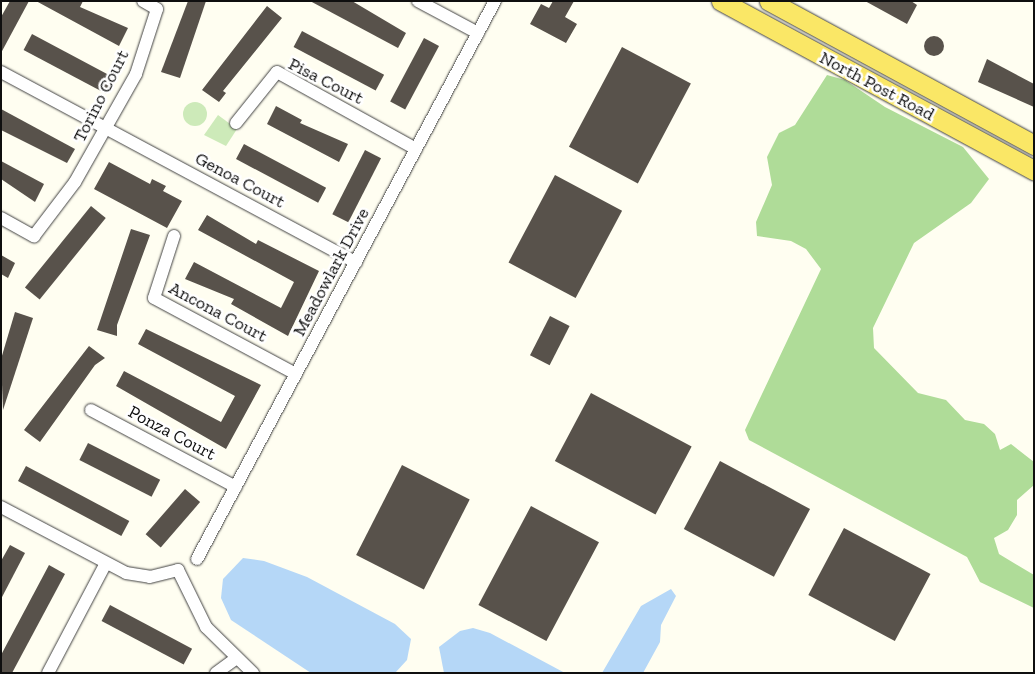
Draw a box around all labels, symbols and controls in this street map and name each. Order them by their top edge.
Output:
street label: Torino Court [69,46,133,146]
street label: North Post Road [816,47,938,125]
street label: Pisa Court [285,53,367,109]
street label: Genoa Court [191,147,289,213]
street label: Meadowlark Drive [288,204,374,340]
street label: Ancona Court [165,277,271,347]
street label: Ponza Court [125,401,219,465]

